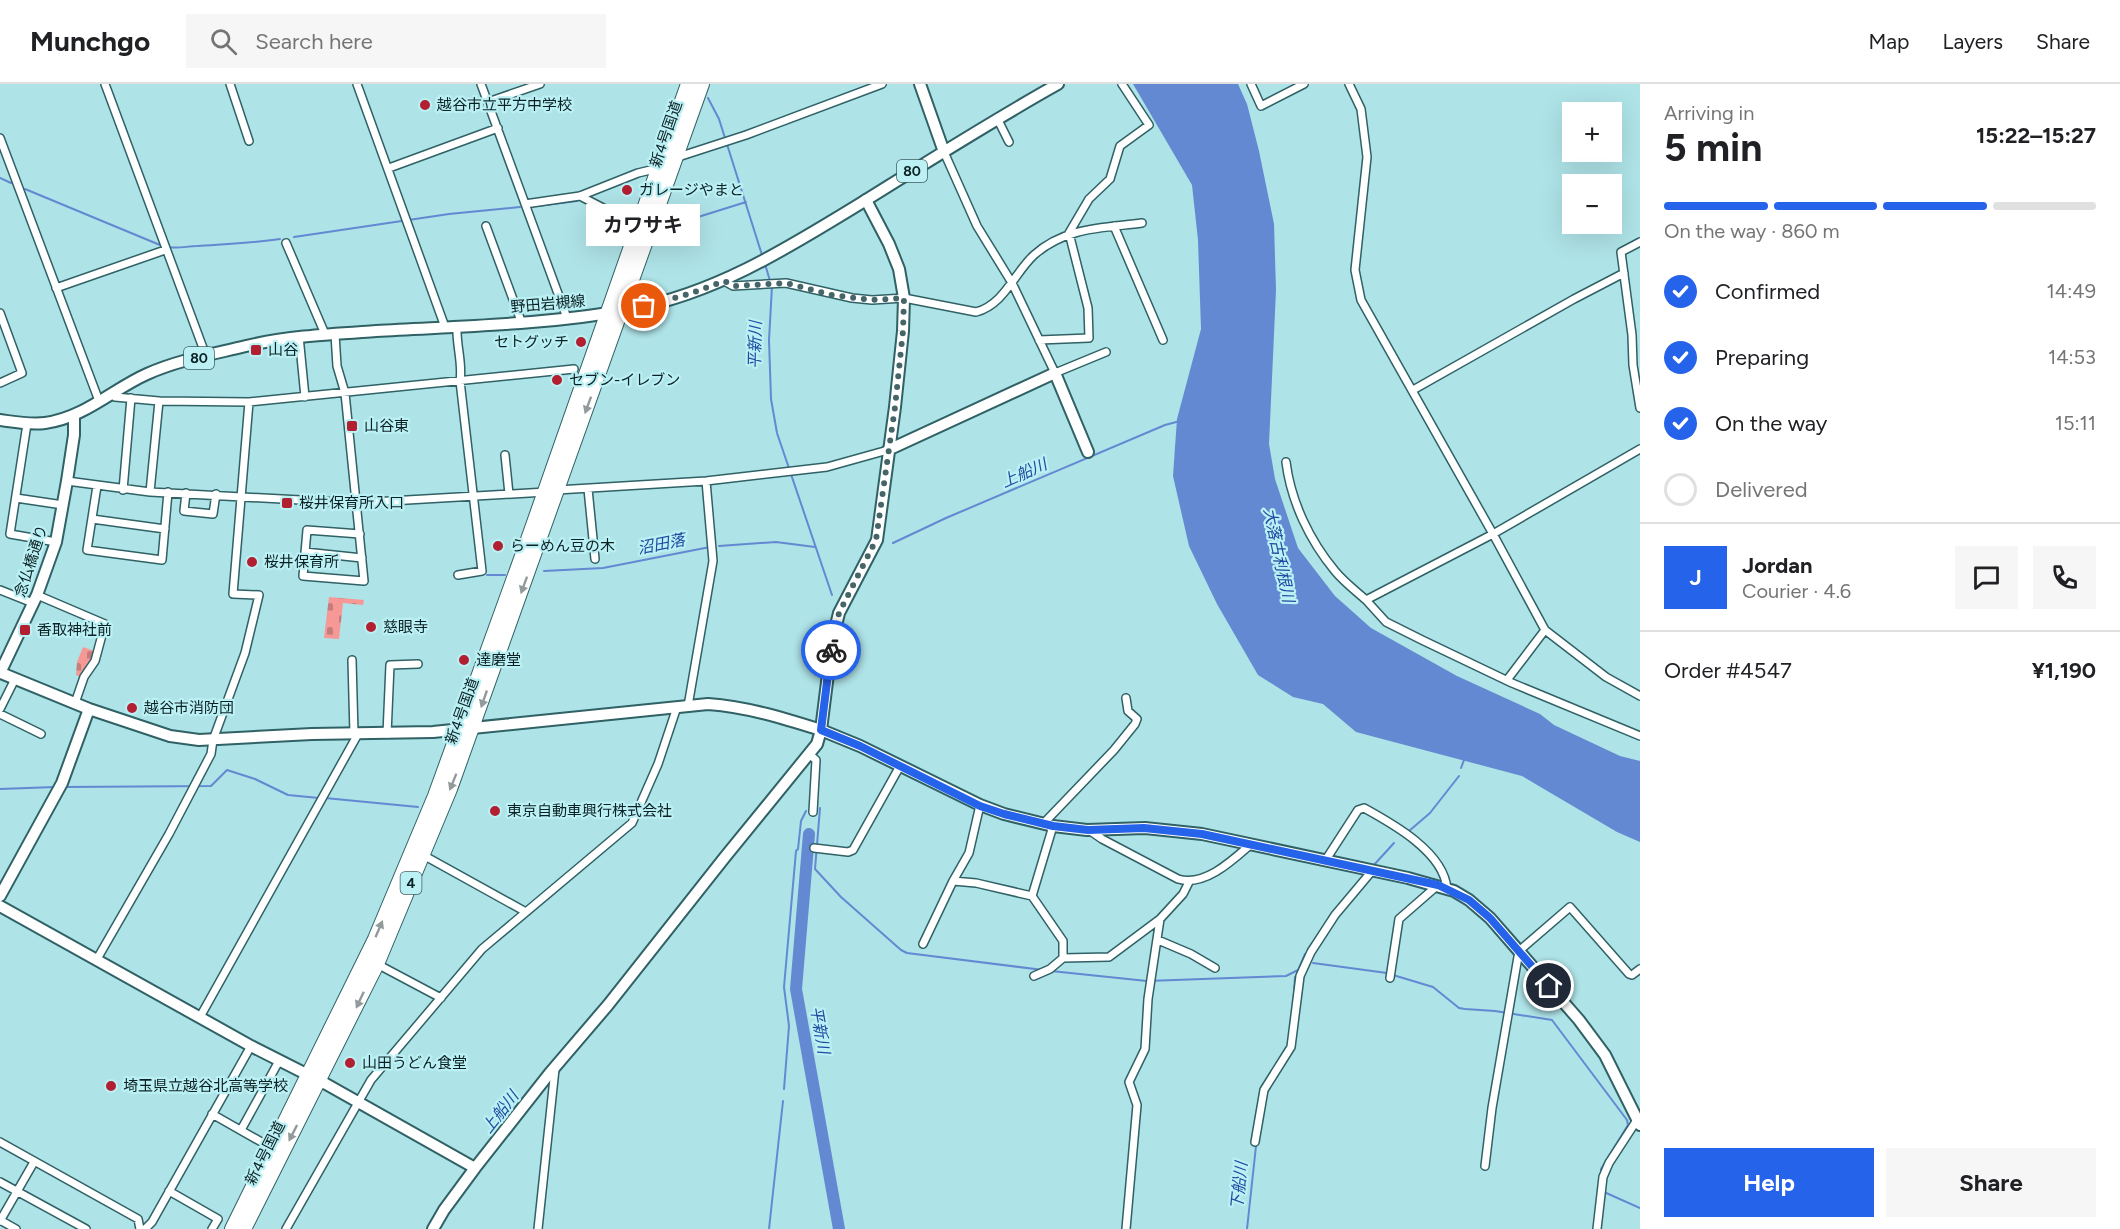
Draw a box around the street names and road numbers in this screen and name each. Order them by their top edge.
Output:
street label: 新4号国道 [646,98,686,170]
road number: 80 [897,160,927,182]
street label: 野田岩槻線 [510,292,586,316]
road number: 80 [184,347,214,369]
street label: 念仏橋通り [11,523,51,599]
street label: 新4号国道 [442,675,482,747]
road number: 4 [400,872,422,894]
street label: 新4号国道 [241,1118,289,1188]

